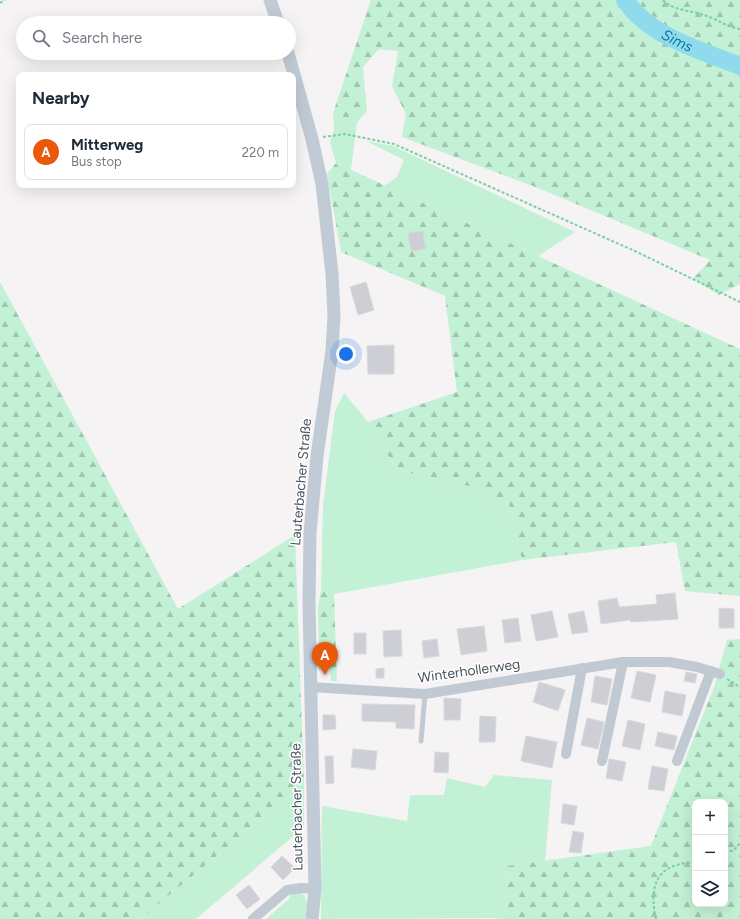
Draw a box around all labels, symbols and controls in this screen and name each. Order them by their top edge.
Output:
search box [16,16,296,60]
water label: Sims [658,26,695,56]
icon: search [30,27,52,49]
text: Search here [62,29,142,47]
text: Nearby [32,88,90,108]
text: Mitterweg [71,136,143,154]
text: A [41,145,51,160]
text: 220 m [242,145,279,160]
text: Bus stop [71,154,122,169]
your location [336,344,356,364]
street label: Lauterbacher Straße [287,417,315,546]
pin: A [312,642,338,675]
street label: Winterhollerweg [417,655,521,687]
street label: Lauterbacher Straße [287,743,307,871]
map controls [692,799,728,907]
button: + [692,799,728,835]
button: − [692,835,728,871]
button: layers [692,871,728,907]

